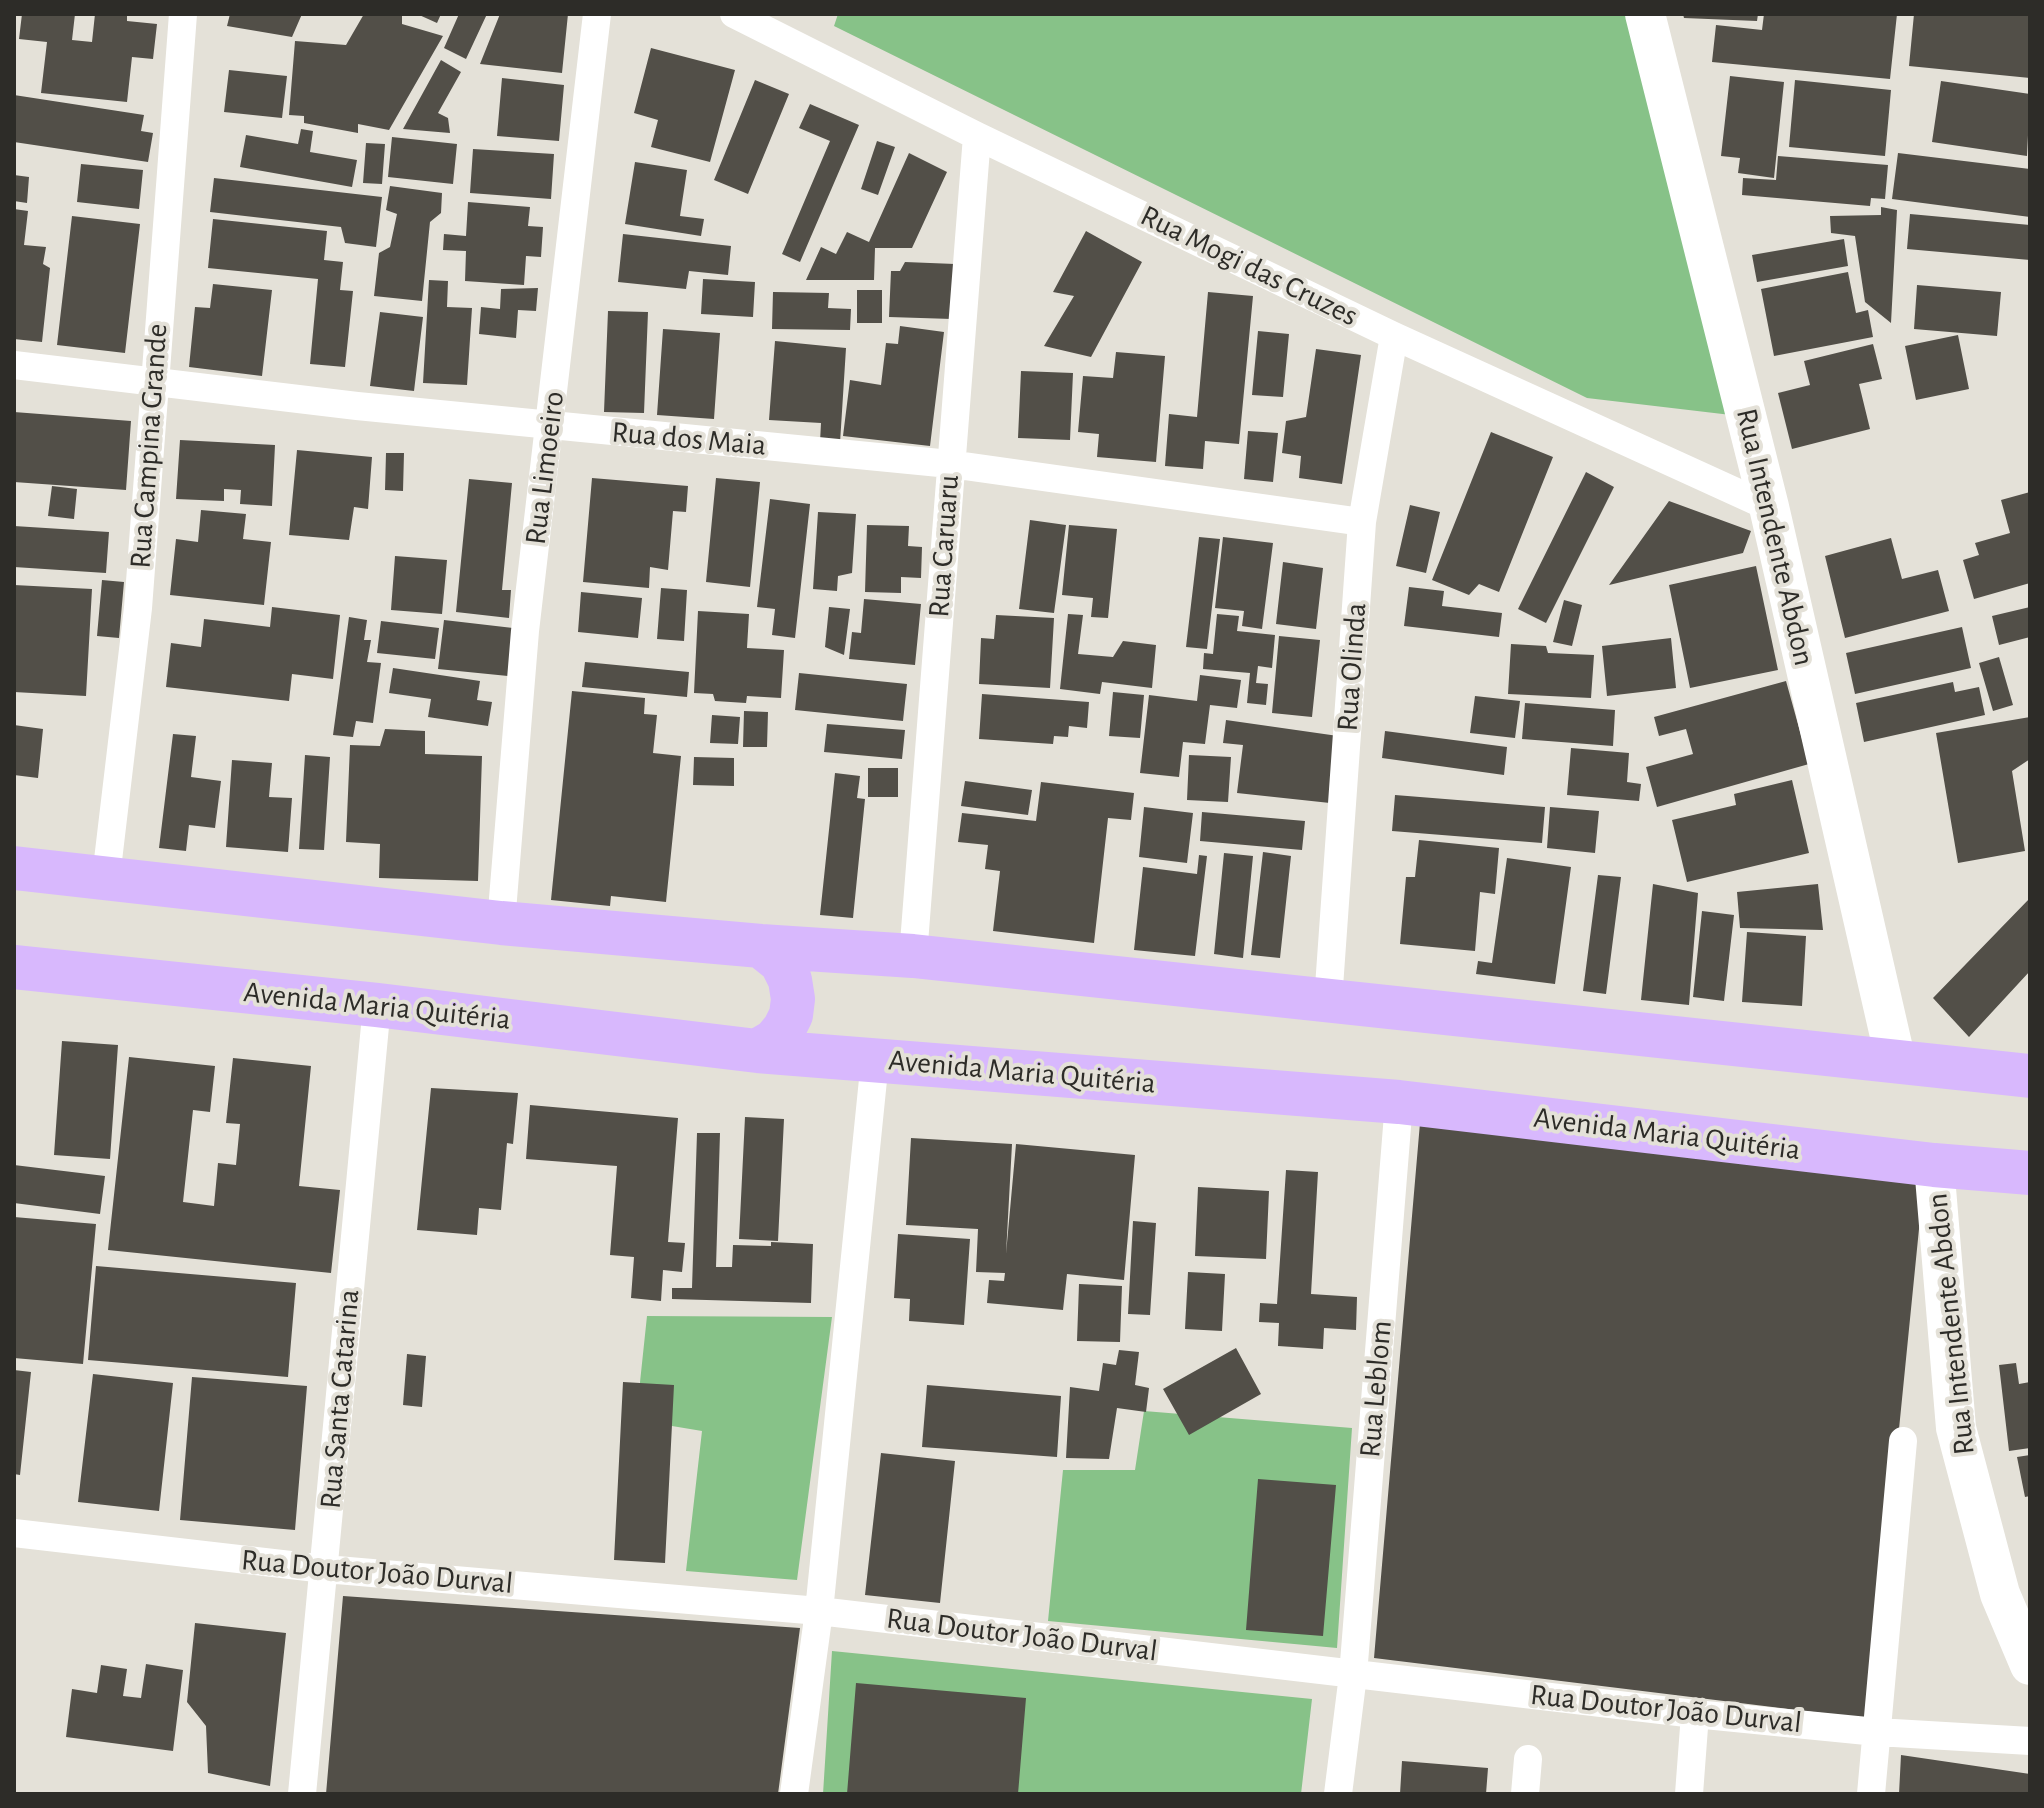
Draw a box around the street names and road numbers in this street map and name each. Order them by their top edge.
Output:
street label: Rua Mogi das Cruzes [1135,198,1363,334]
street label: Rua Campina Grande [122,322,176,570]
street label: Rua Limoeiro [518,389,572,547]
street label: Rua Intendente Abdon [1728,405,1822,669]
street label: Rua dos Maia [610,414,768,464]
street label: Rua Caruaru [921,473,967,619]
street label: Rua Olinda [1330,602,1374,732]
street label: Avenida Maria Quitéria [242,974,512,1038]
street label: Avenida Maria Quitéria [887,1042,1157,1102]
street label: Avenida Maria Quitéria [1532,1100,1802,1168]
street label: Rua Intendente Abdon [1919,1191,1983,1457]
street label: Rua Santa Catarina [312,1288,368,1510]
street label: Rua Leblom [1352,1319,1400,1459]
street label: Rua Doutor João Durval [240,1542,514,1602]
street label: Rua Doutor João Durval [885,1601,1159,1669]
street label: Rua Doutor João Durval [1529,1677,1803,1741]

